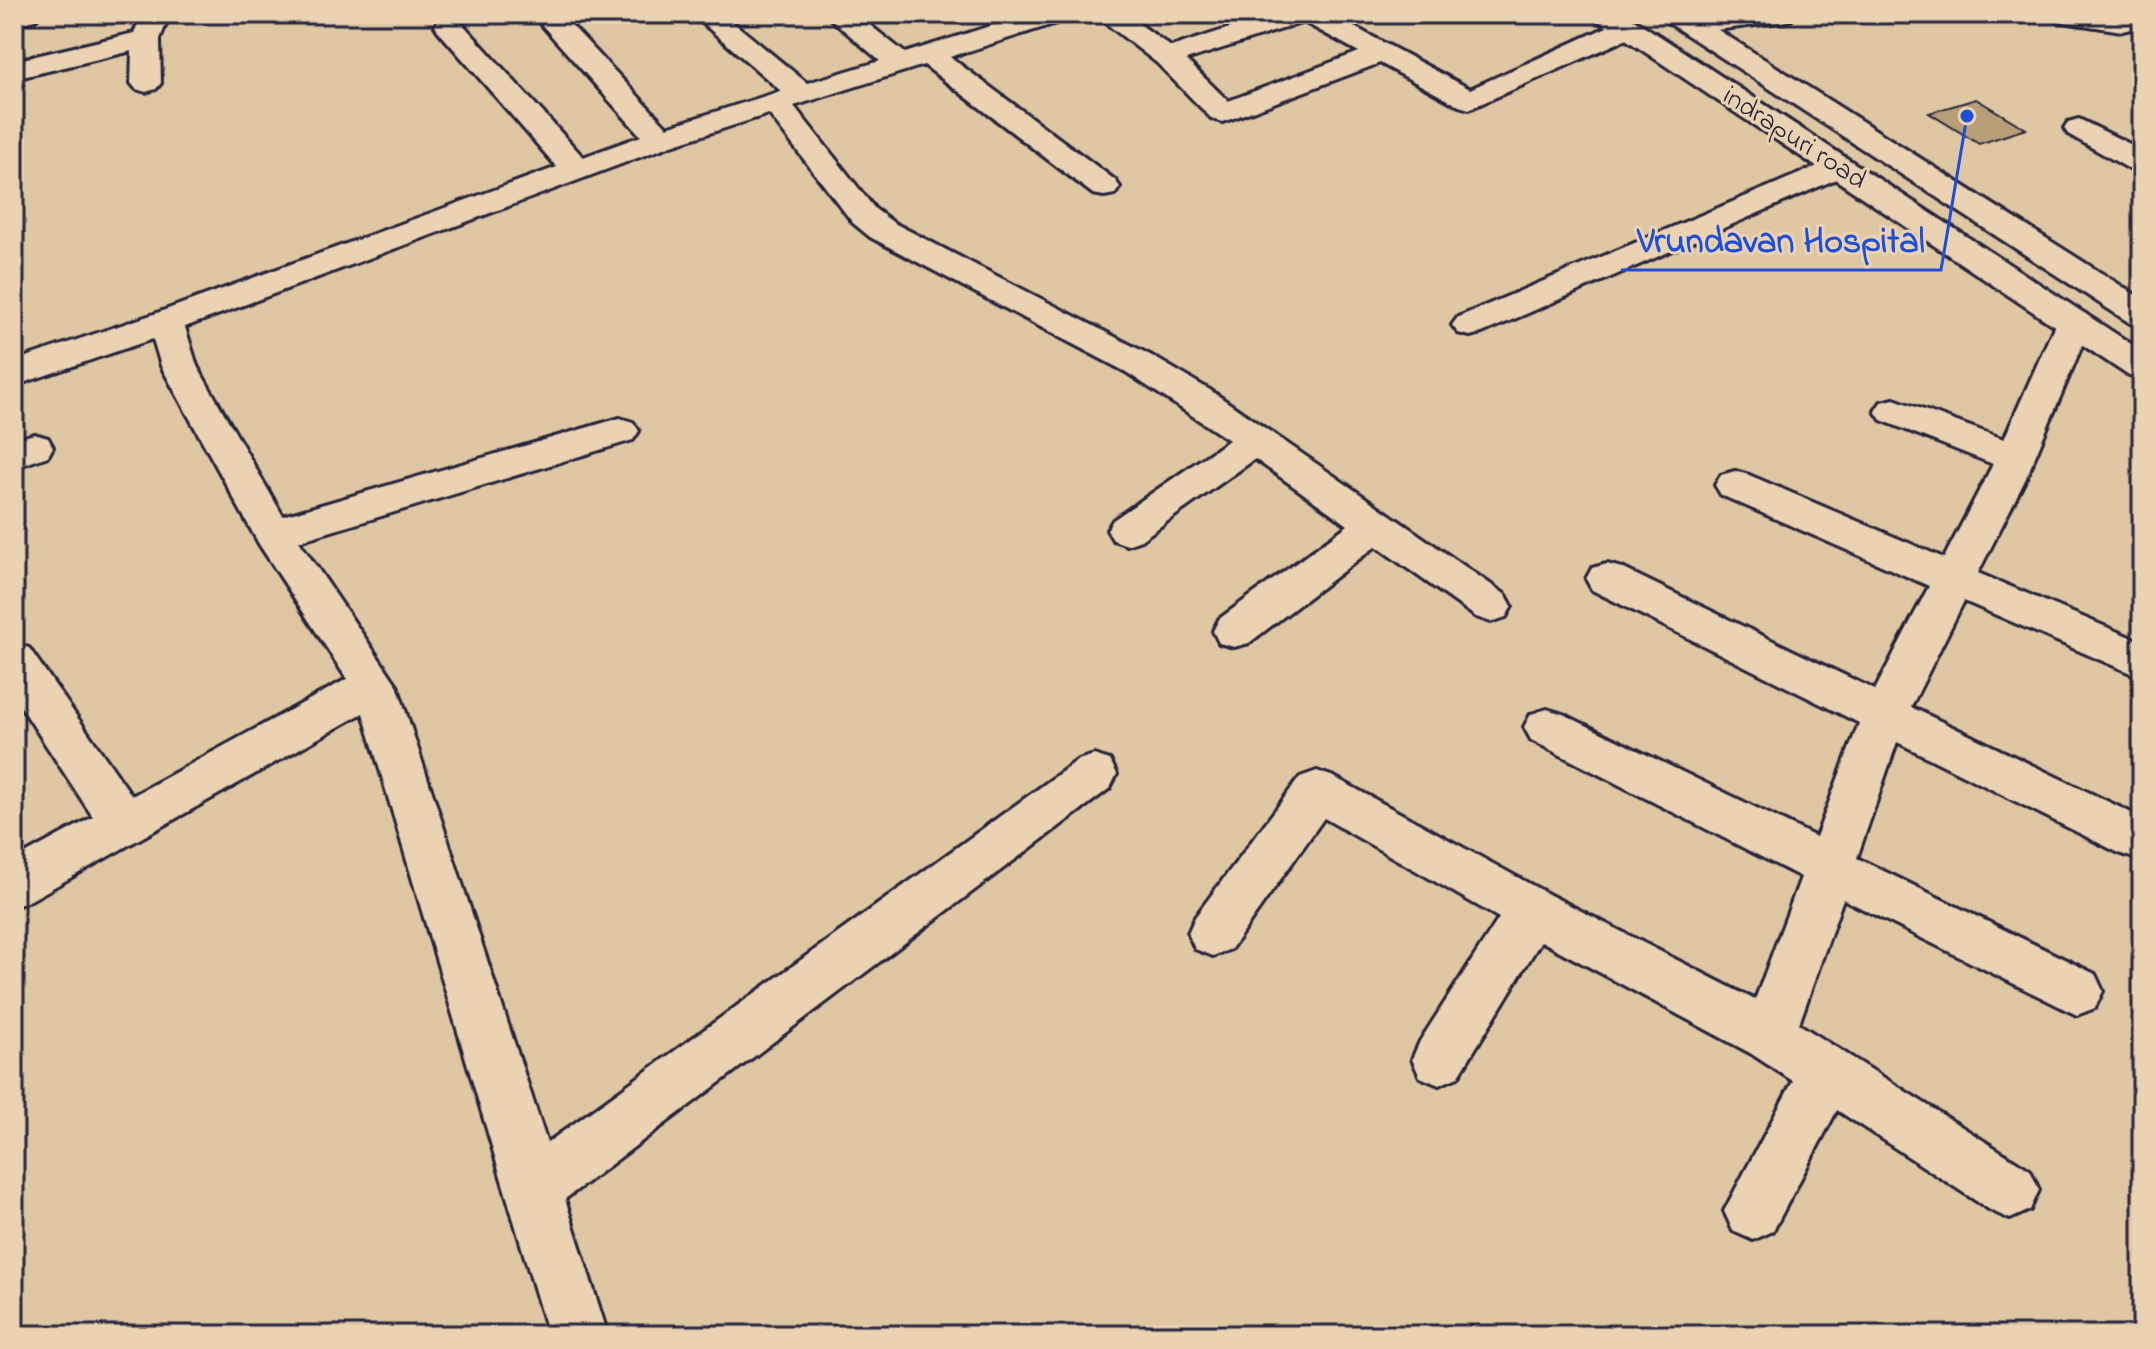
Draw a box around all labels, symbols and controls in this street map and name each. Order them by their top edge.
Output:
street label: indrapuri road [1714,77,1874,201]
callout: Vrundavan Hospital [1621,210,1941,270]
text: Vrundavan Hospital [1636,217,1925,270]

